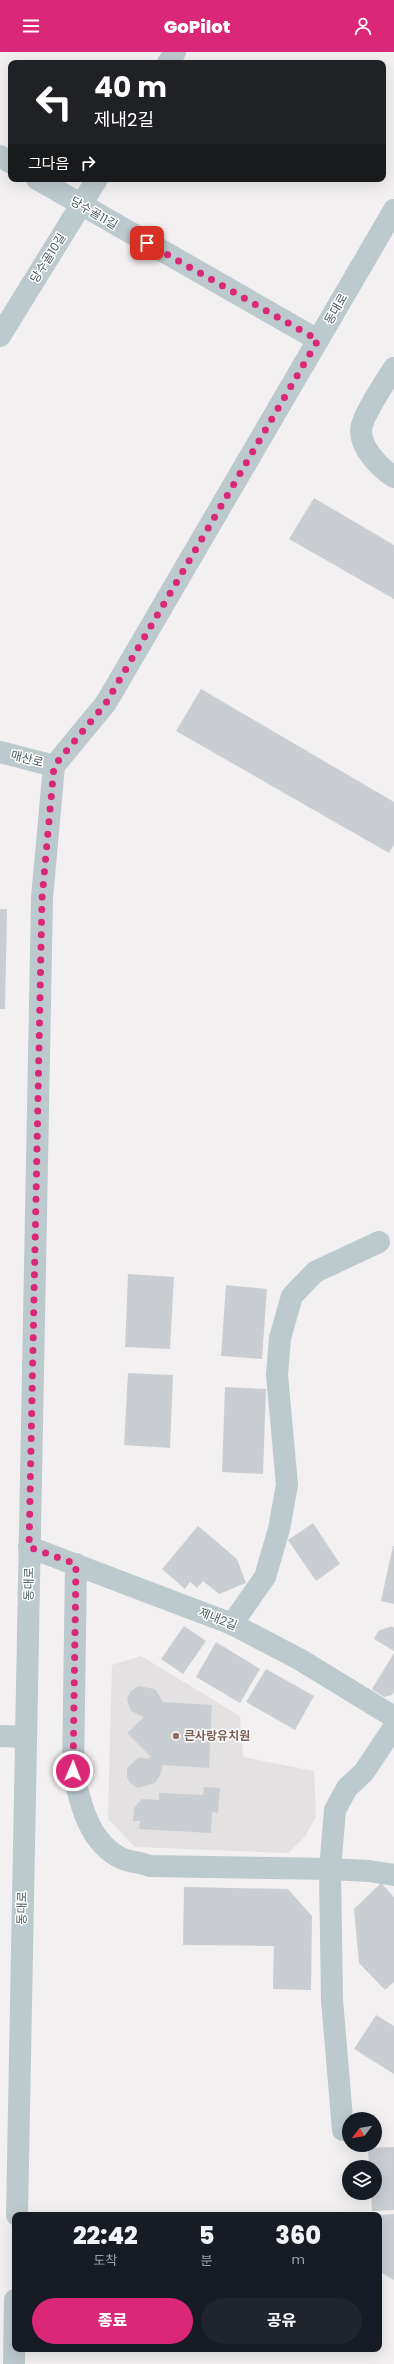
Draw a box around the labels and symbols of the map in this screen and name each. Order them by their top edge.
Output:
street label: 당수골11길 [68,192,121,233]
pin [130,226,164,260]
street label: 당수골10길 [26,230,70,286]
street label: 동대로 [320,290,351,327]
street label: 매산로 [9,746,45,771]
street label: 동대로 [20,1567,37,1601]
street label: 제내2길 [196,1603,240,1634]
place label: 큰사랑유치원 [184,1727,250,1744]
marker: 큰사랑유치원 [171,1731,181,1741]
position arrow [52,1750,94,1792]
street label: 동대로 [13,1891,30,1925]
north arrow [342,2112,382,2152]

